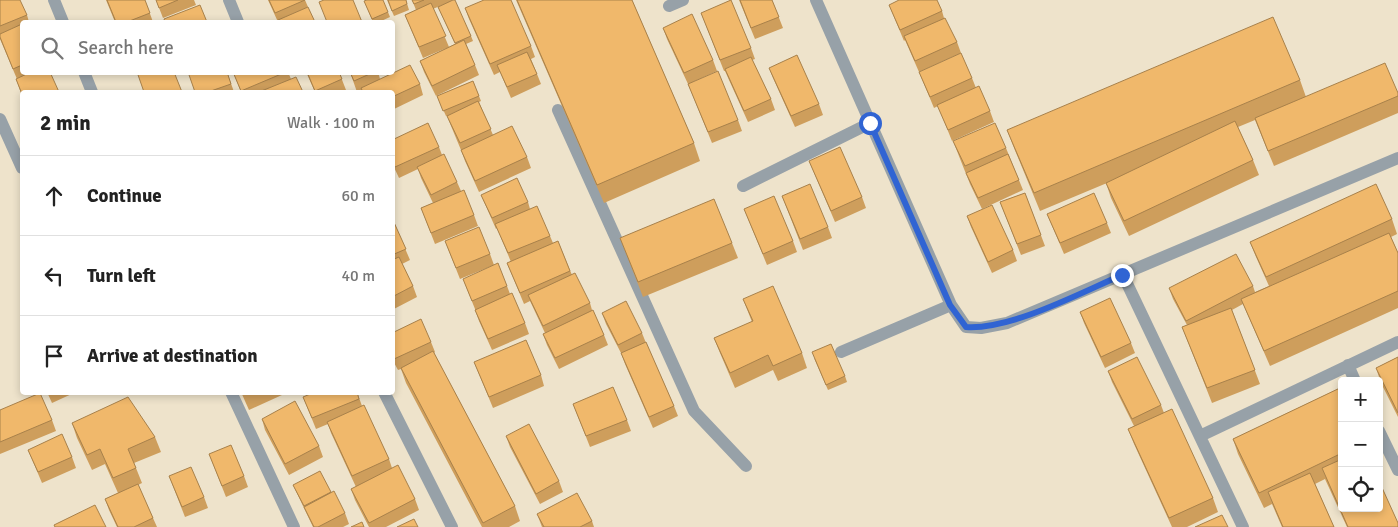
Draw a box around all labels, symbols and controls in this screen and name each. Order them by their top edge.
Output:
search box [20,20,395,75]
icon: search [38,34,66,62]
text: Search here [78,36,174,60]
text: 2 min [40,110,91,136]
route start [859,112,882,135]
text: Walk · 100 m [287,113,375,133]
icon: ahead [40,182,68,210]
text: Continue [87,184,162,208]
text: 60 m [341,186,375,206]
icon: left [40,262,68,290]
text: Turn left [87,264,156,288]
route end [1111,264,1134,287]
text: 40 m [341,266,375,286]
icon: arrive [40,342,68,370]
text: Arrive at destination [87,344,258,368]
map controls [1338,377,1383,512]
button: + [1338,377,1383,422]
button: − [1338,422,1383,467]
button: locate [1338,467,1383,512]

